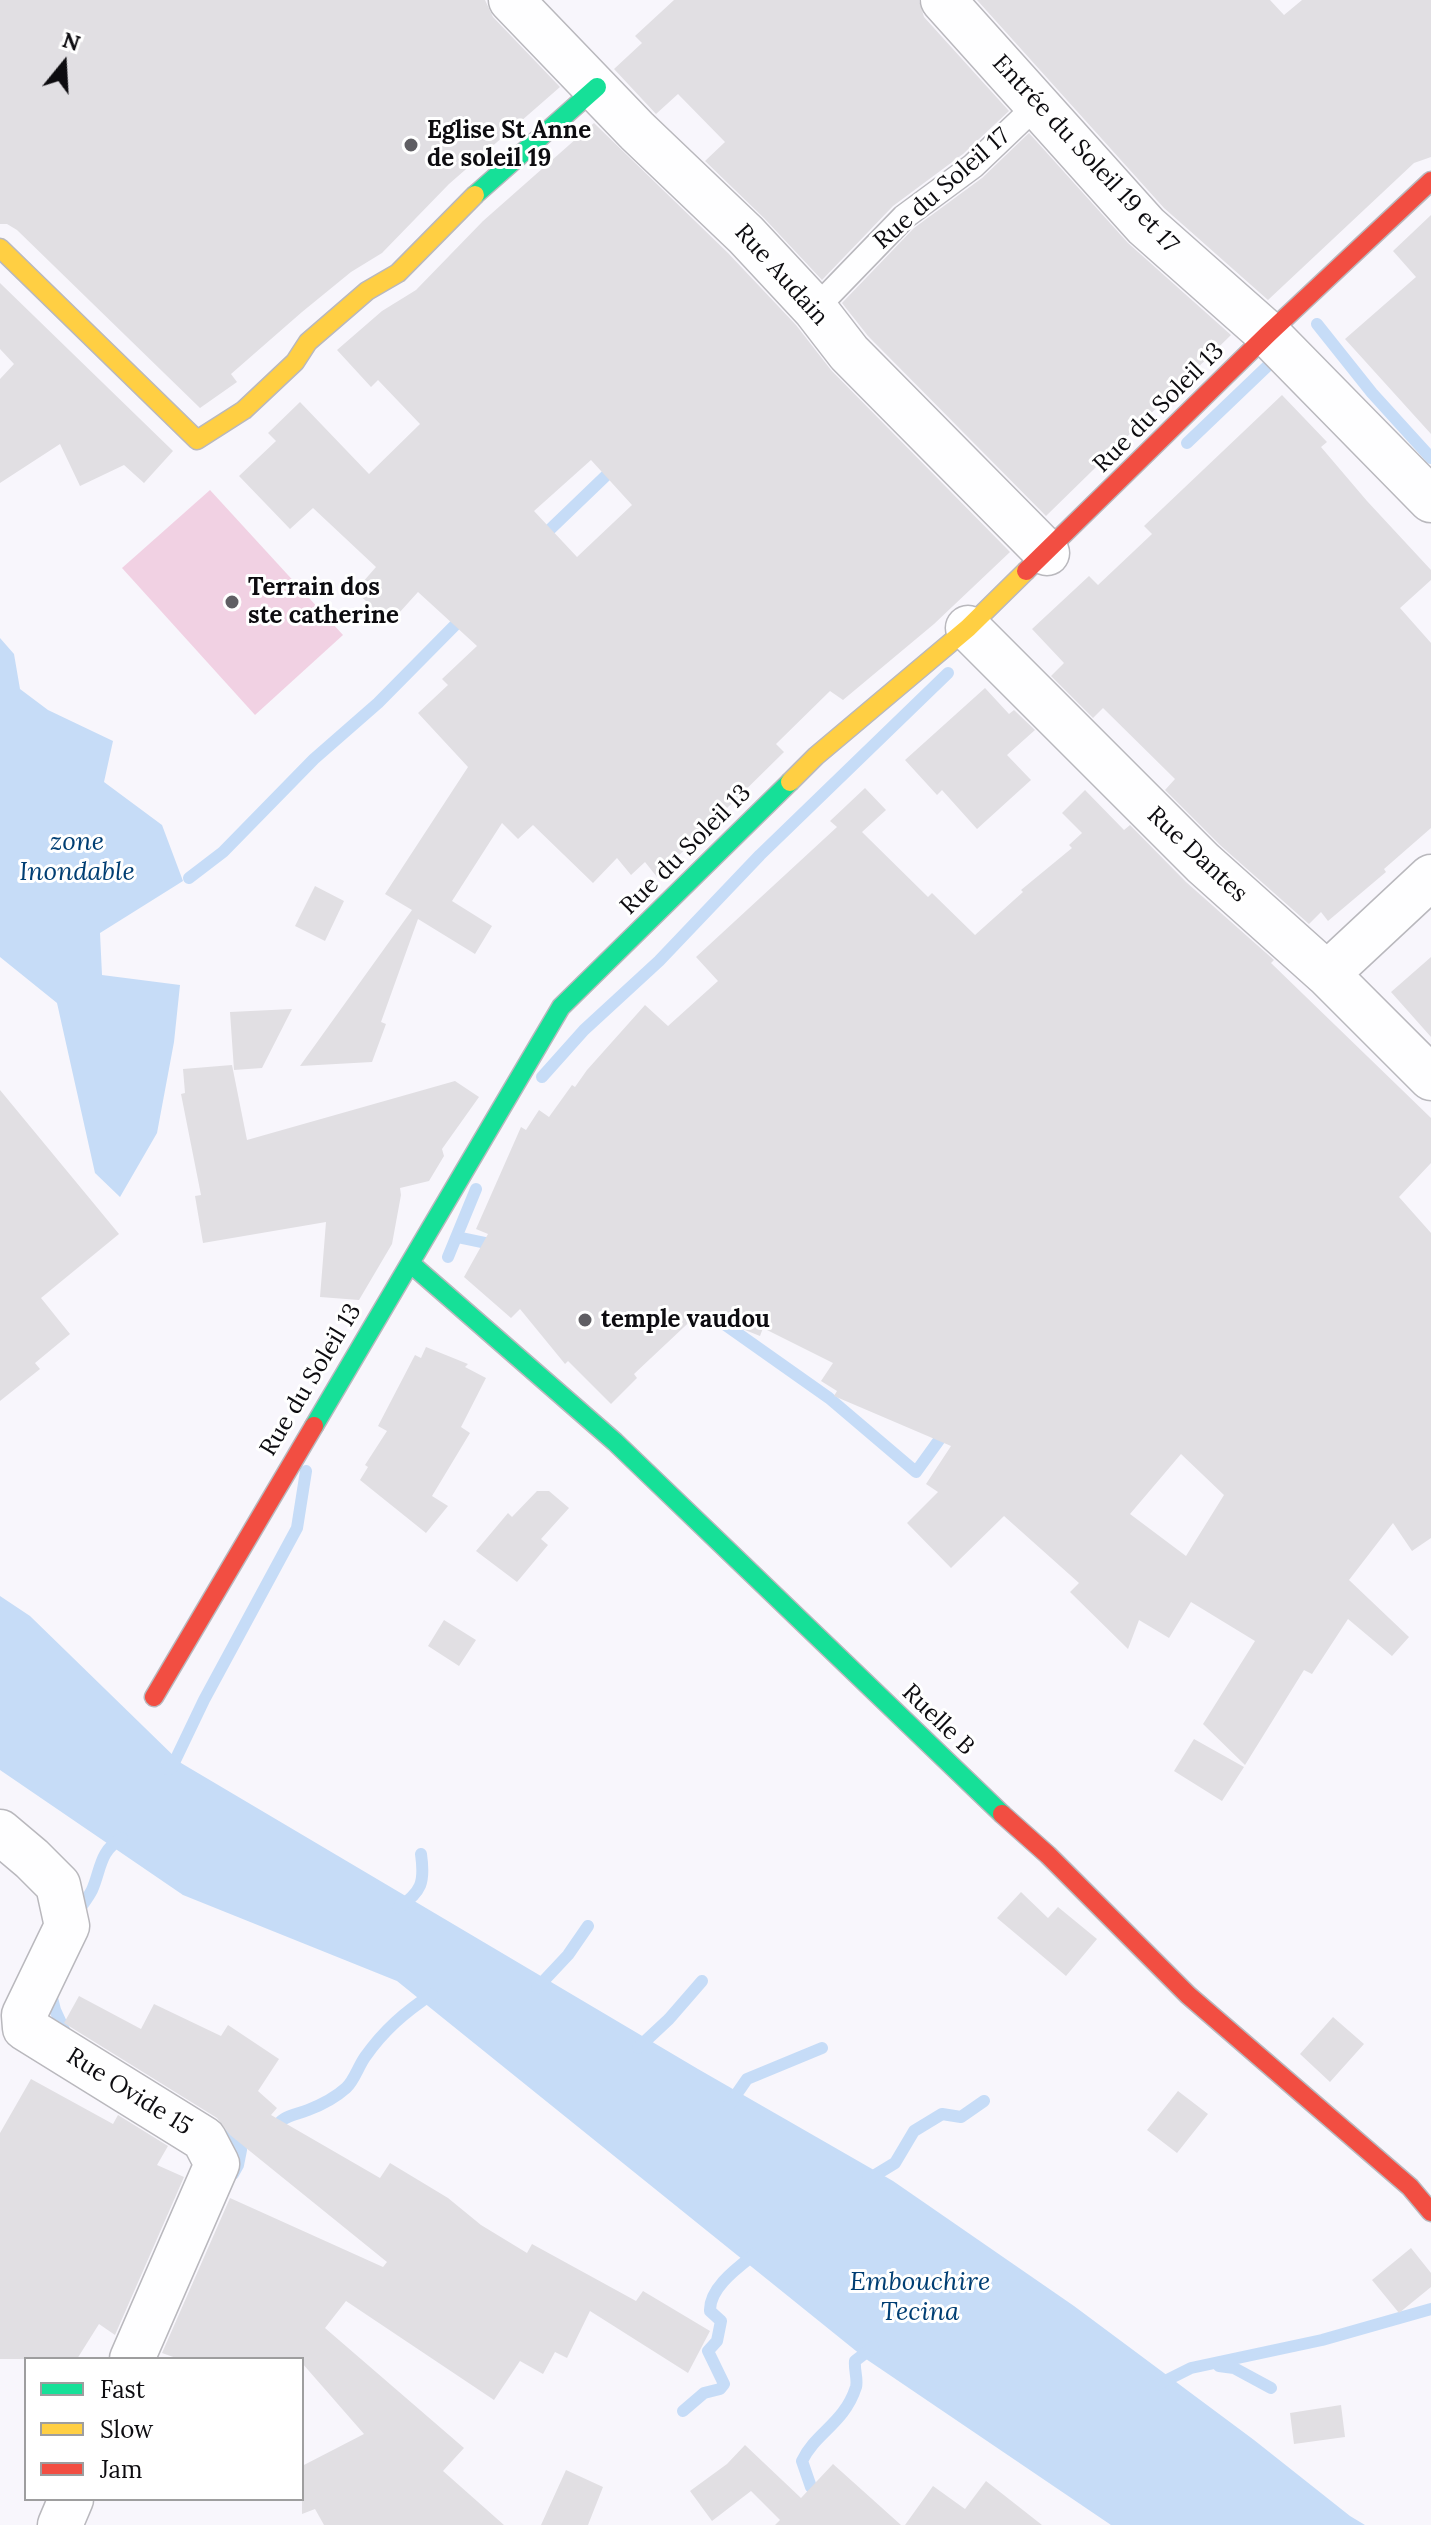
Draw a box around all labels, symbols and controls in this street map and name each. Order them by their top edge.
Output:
north arrow [24,24,104,104]
text: N [59,25,84,57]
street label: Entrée du Soleil 19 et 17 [986,49,1184,259]
place label: Eglise St Anne de soleil 19 [427,117,591,173]
street label: Rue du Soleil 17 [868,122,1016,256]
marker: Eglise St Anne de soleil 19 [402,136,420,154]
street label: Rue Audain [728,219,834,331]
street label: Rue du Soleil 13 [1088,337,1230,479]
place label: Terrain dos ste catherine [248,574,399,630]
marker: Terrain dos ste catherine [223,593,241,611]
street label: Rue du Soleil 13 [615,779,757,921]
street label: Rue Dantes [1141,801,1253,909]
water label: zone Inondable [19,827,135,888]
street label: Rue du Soleil 13 [254,1299,368,1461]
place label: temple vaudou [601,1306,770,1334]
marker: temple vaudou [576,1311,594,1329]
street label: Ruelle B [896,1678,980,1762]
street label: Rue Ovide 15 [61,2042,197,2142]
water label: Embouchire Tecina [850,2267,990,2328]
legend [24,2357,304,2501]
text: Fast [100,2374,145,2405]
text: Slow [100,2414,153,2445]
text: Jam [100,2454,142,2485]

